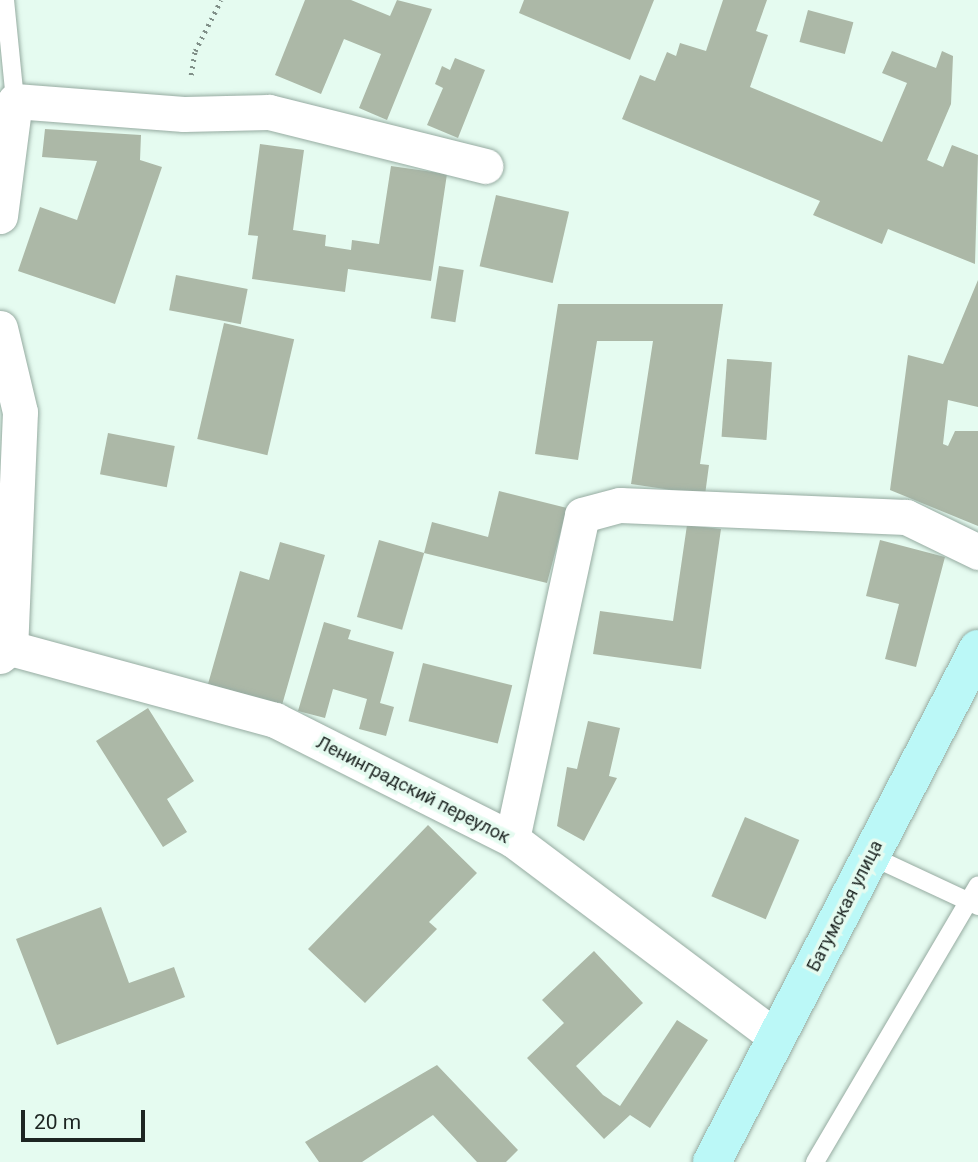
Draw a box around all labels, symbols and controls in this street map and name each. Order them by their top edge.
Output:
street label: Ленинградский переулок [313,732,513,848]
street label: Батумская улица [803,837,887,975]
scale bar [24,1096,149,1140]
text: 20 m [34,1110,81,1134]

